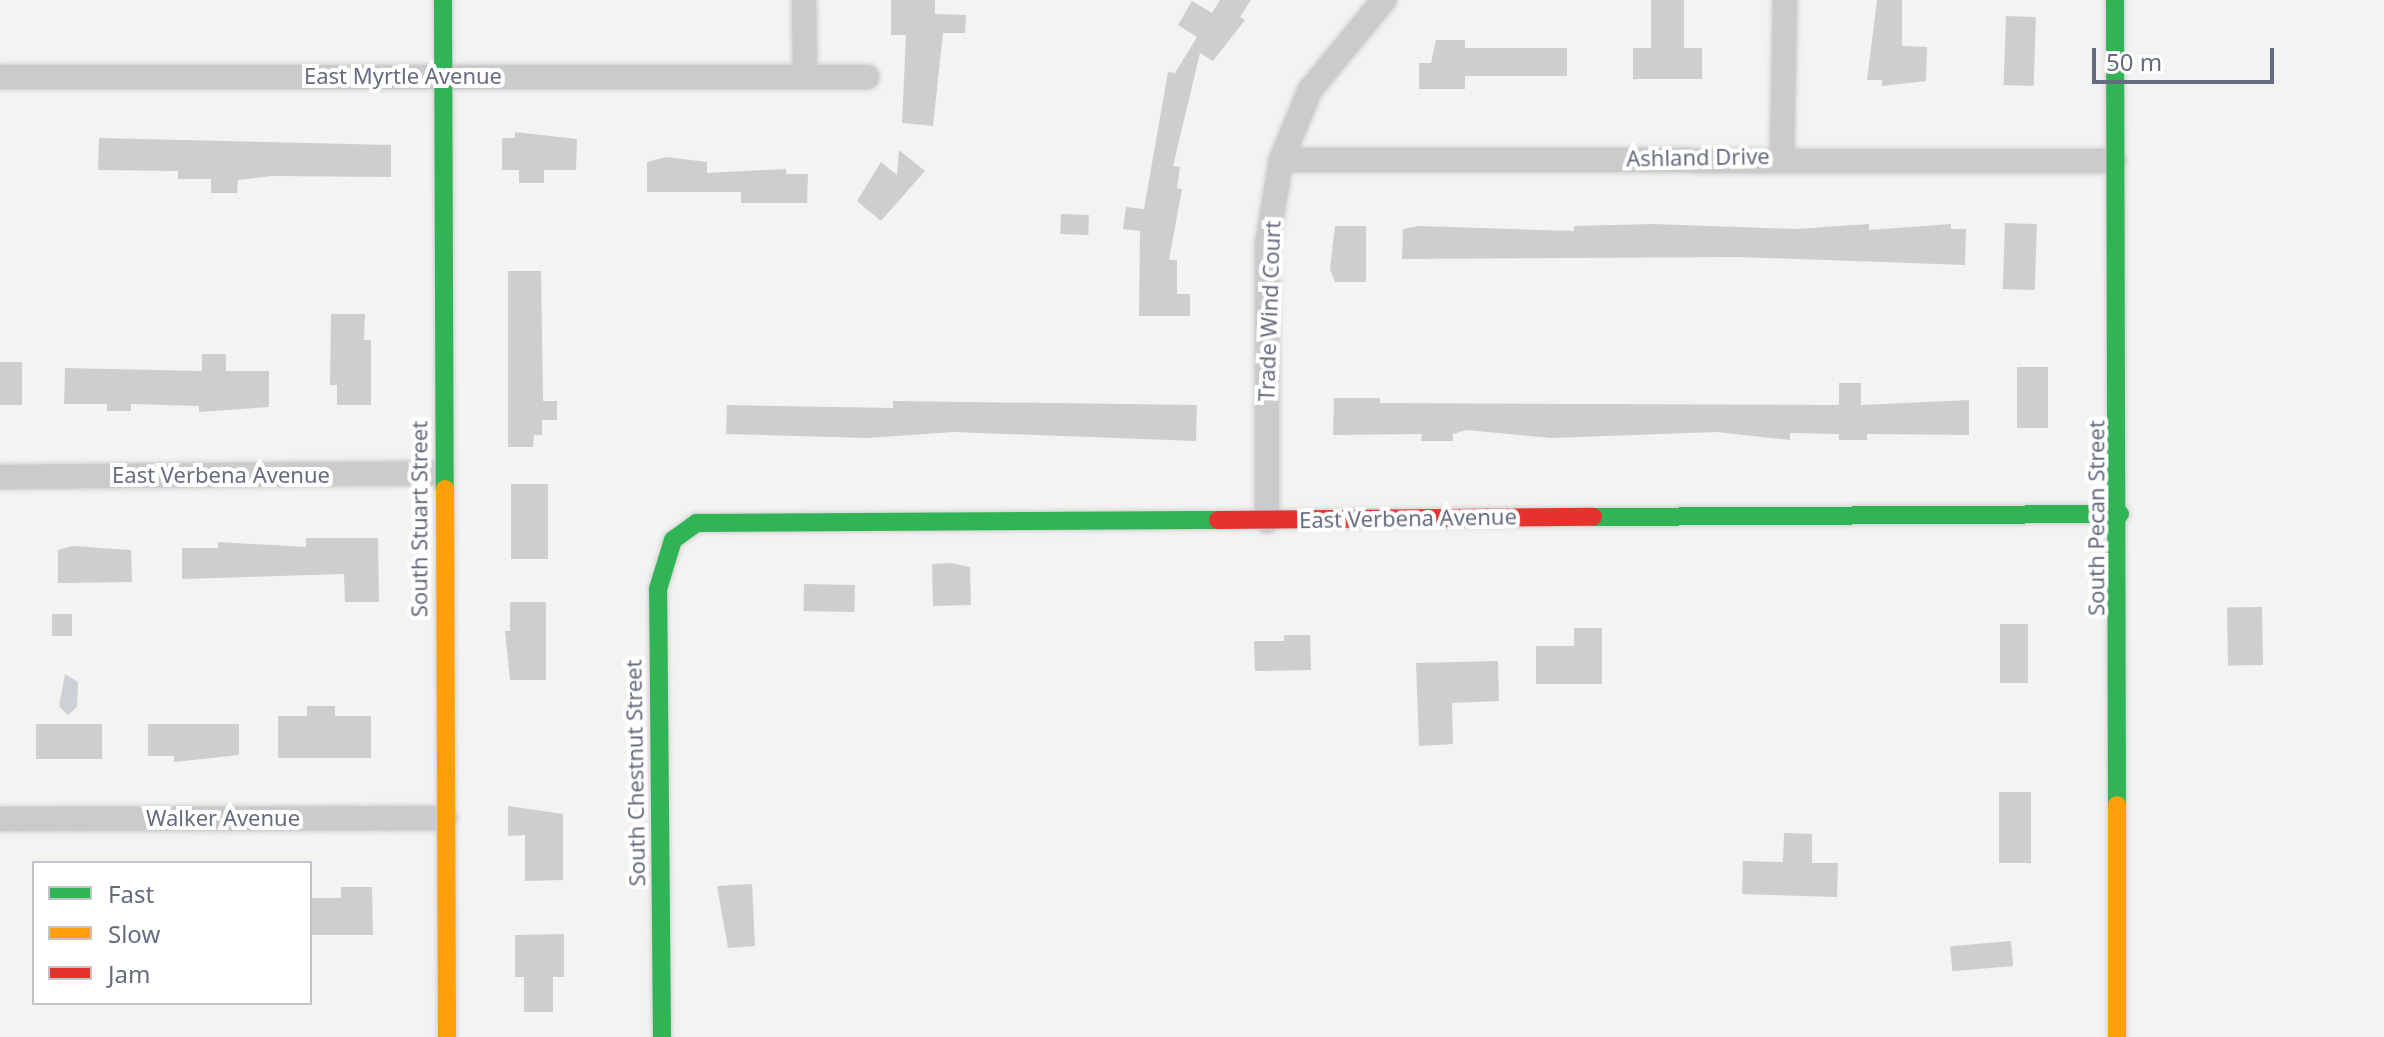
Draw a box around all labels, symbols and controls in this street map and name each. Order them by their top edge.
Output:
scale bar [2096,32,2278,82]
text: 50 m [2106,45,2162,78]
street label: East Myrtle Avenue [304,63,502,89]
street label: Ashland Drive [1626,143,1770,171]
street label: Trade Wind Court [1253,220,1285,402]
street label: South Pecan Street [2083,420,2109,616]
street label: South Stuart Street [406,421,432,617]
street label: East Verbena Avenue [112,462,330,488]
street label: East Verbena Avenue [1299,503,1517,533]
street label: South Chestnut Street [620,659,650,887]
street label: Walker Avenue [146,805,300,831]
legend [32,861,312,1005]
text: Fast [108,877,154,910]
text: Slow [108,917,160,950]
text: Jam [108,957,150,990]

